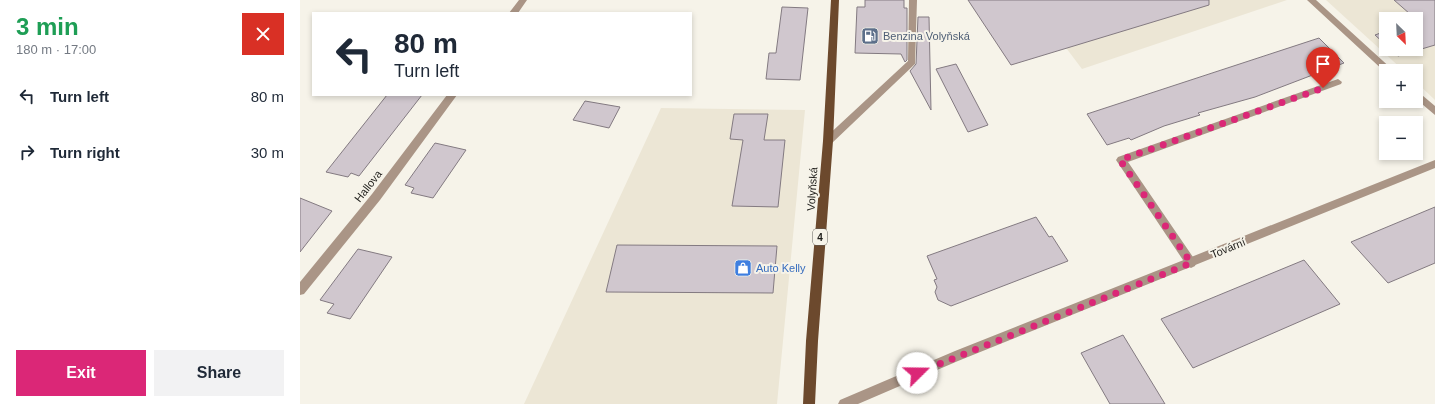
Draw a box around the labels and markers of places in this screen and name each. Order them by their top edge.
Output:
fuel station icon: Benzina Volyňská [860,26,880,46]
place label: Benzina Volyňská [883,30,971,42]
pin [1306,47,1340,88]
shop icon: Auto Kelly [733,258,753,278]
place label: Auto Kelly [756,262,806,274]

